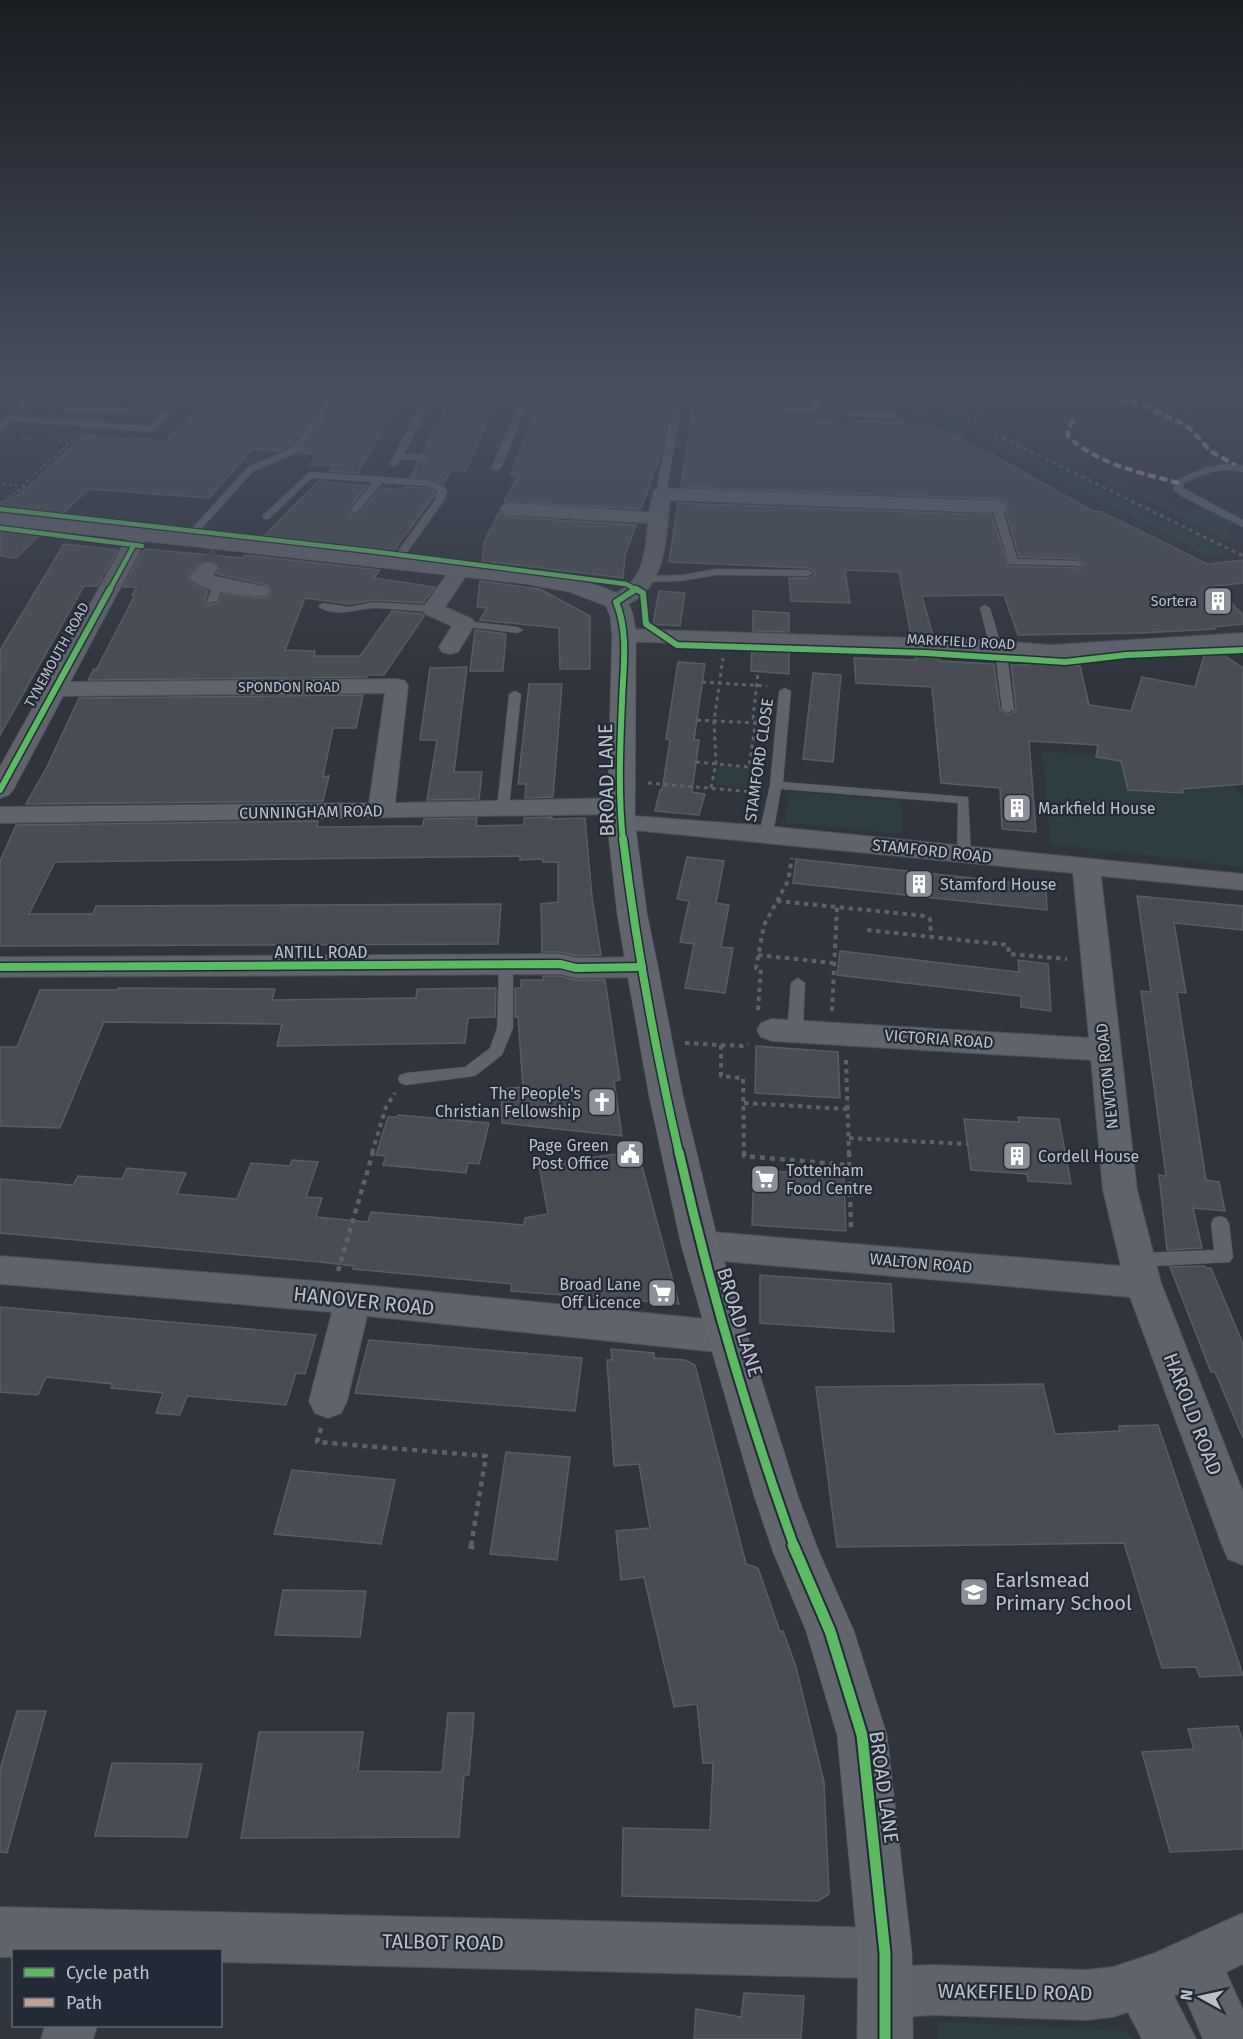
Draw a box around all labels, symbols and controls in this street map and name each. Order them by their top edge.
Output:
building icon: Sortera [1202,585,1234,617]
place label: Sortera [1151,593,1197,610]
street label: TYNEMOUTH ROAD [21,600,93,710]
street label: MARKFIELD ROAD [906,631,1016,653]
street label: SPONDON ROAD [238,679,340,696]
street label: STAMFORD CLOSE [741,697,777,823]
street label: BROAD LANE [593,723,619,837]
building icon: Markfield House [1001,792,1033,824]
place label: Markfield House [1038,799,1156,818]
street label: CUNNINGHAM ROAD [239,801,383,823]
street label: STAMFORD ROAD [871,835,993,867]
building icon: Stamford House [903,868,935,900]
place label: Stamford House [940,875,1057,894]
street label: ANTILL ROAD [274,943,368,962]
street label: NEWTON ROAD [1092,1022,1122,1130]
street label: VICTORIA ROAD [884,1026,994,1052]
place label: The People's Christian Fellowship [435,1084,581,1121]
church icon: The People's Christian Fellowship [586,1086,618,1118]
place label: Page Green Post Office [528,1136,609,1173]
public building icon: Page Green Post Office [614,1138,646,1170]
building icon: Cordell House [1001,1140,1033,1172]
place label: Cordell House [1038,1147,1139,1166]
place label: Tottenham Food Centre [786,1161,873,1198]
supermarket icon: Tottenham Food Centre [749,1163,781,1195]
street label: WALTON ROAD [869,1249,973,1277]
street label: BROAD LANE [712,1264,768,1380]
place label: Broad Lane Off Licence [559,1275,641,1312]
supermarket icon: Broad Lane Off Licence [646,1277,678,1309]
street label: HANOVER ROAD [292,1282,436,1320]
street label: HAROLD ROAD [1159,1350,1227,1478]
place label: Earlsmead Primary School [995,1568,1132,1615]
school or university icon: Earlsmead Primary School [958,1576,990,1608]
street label: BROAD LANE [864,1729,904,1845]
street label: TALBOT ROAD [382,1929,504,1955]
legend [12,1949,222,2027]
text: Cycle path [66,1962,150,1984]
north arrow [1171,1967,1231,2027]
street label: WAKEFIELD ROAD [937,1979,1093,2005]
text: N [1176,1988,1197,2002]
text: Path [66,1992,102,2014]

